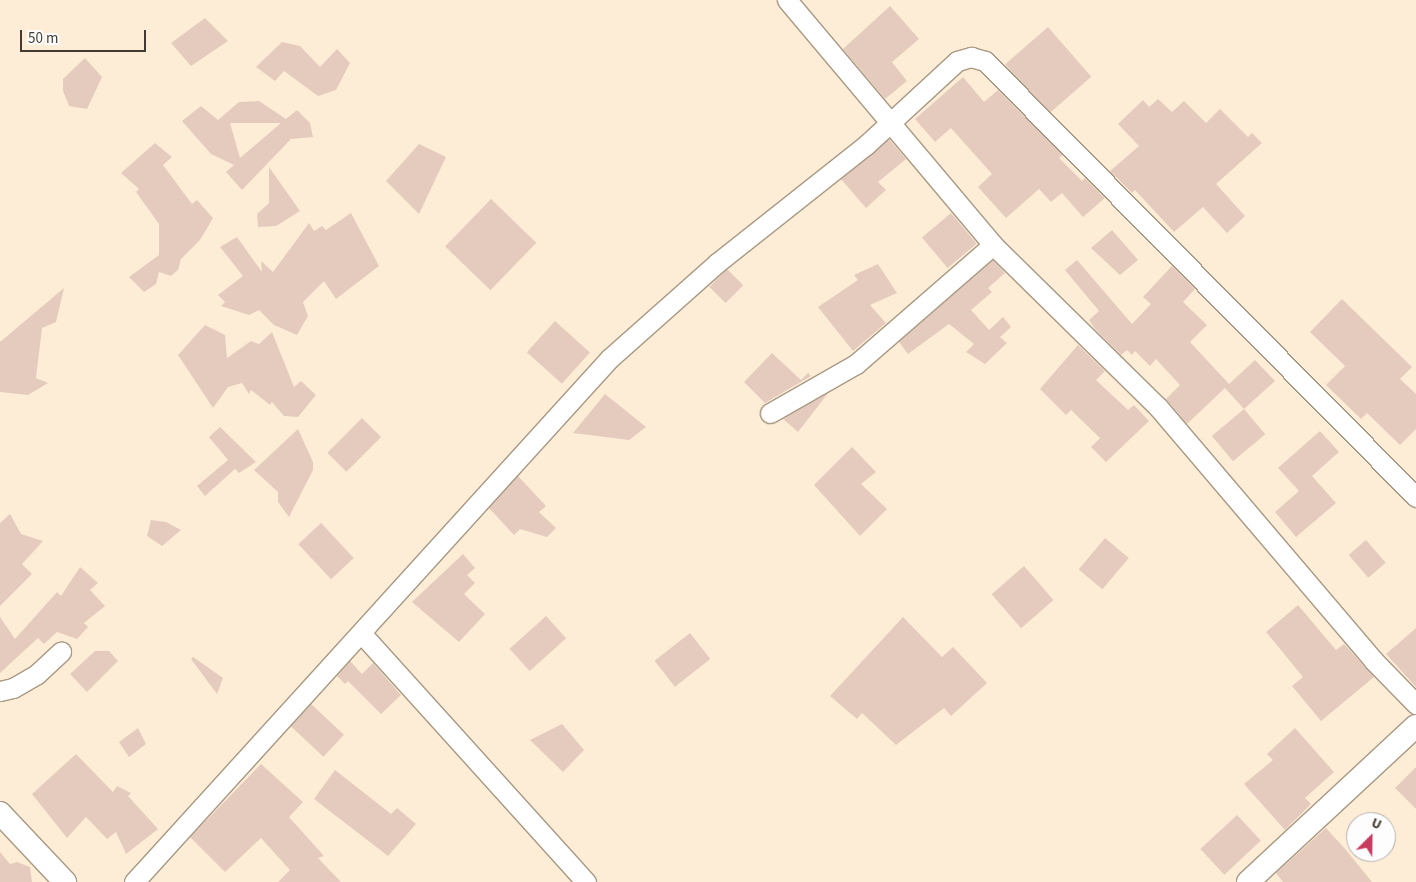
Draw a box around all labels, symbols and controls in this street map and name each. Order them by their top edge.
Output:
scale bar [22,20,149,52]
text: 50 m [28,28,58,49]
north arrow [1346,812,1396,862]
text: U [1368,813,1385,835]

